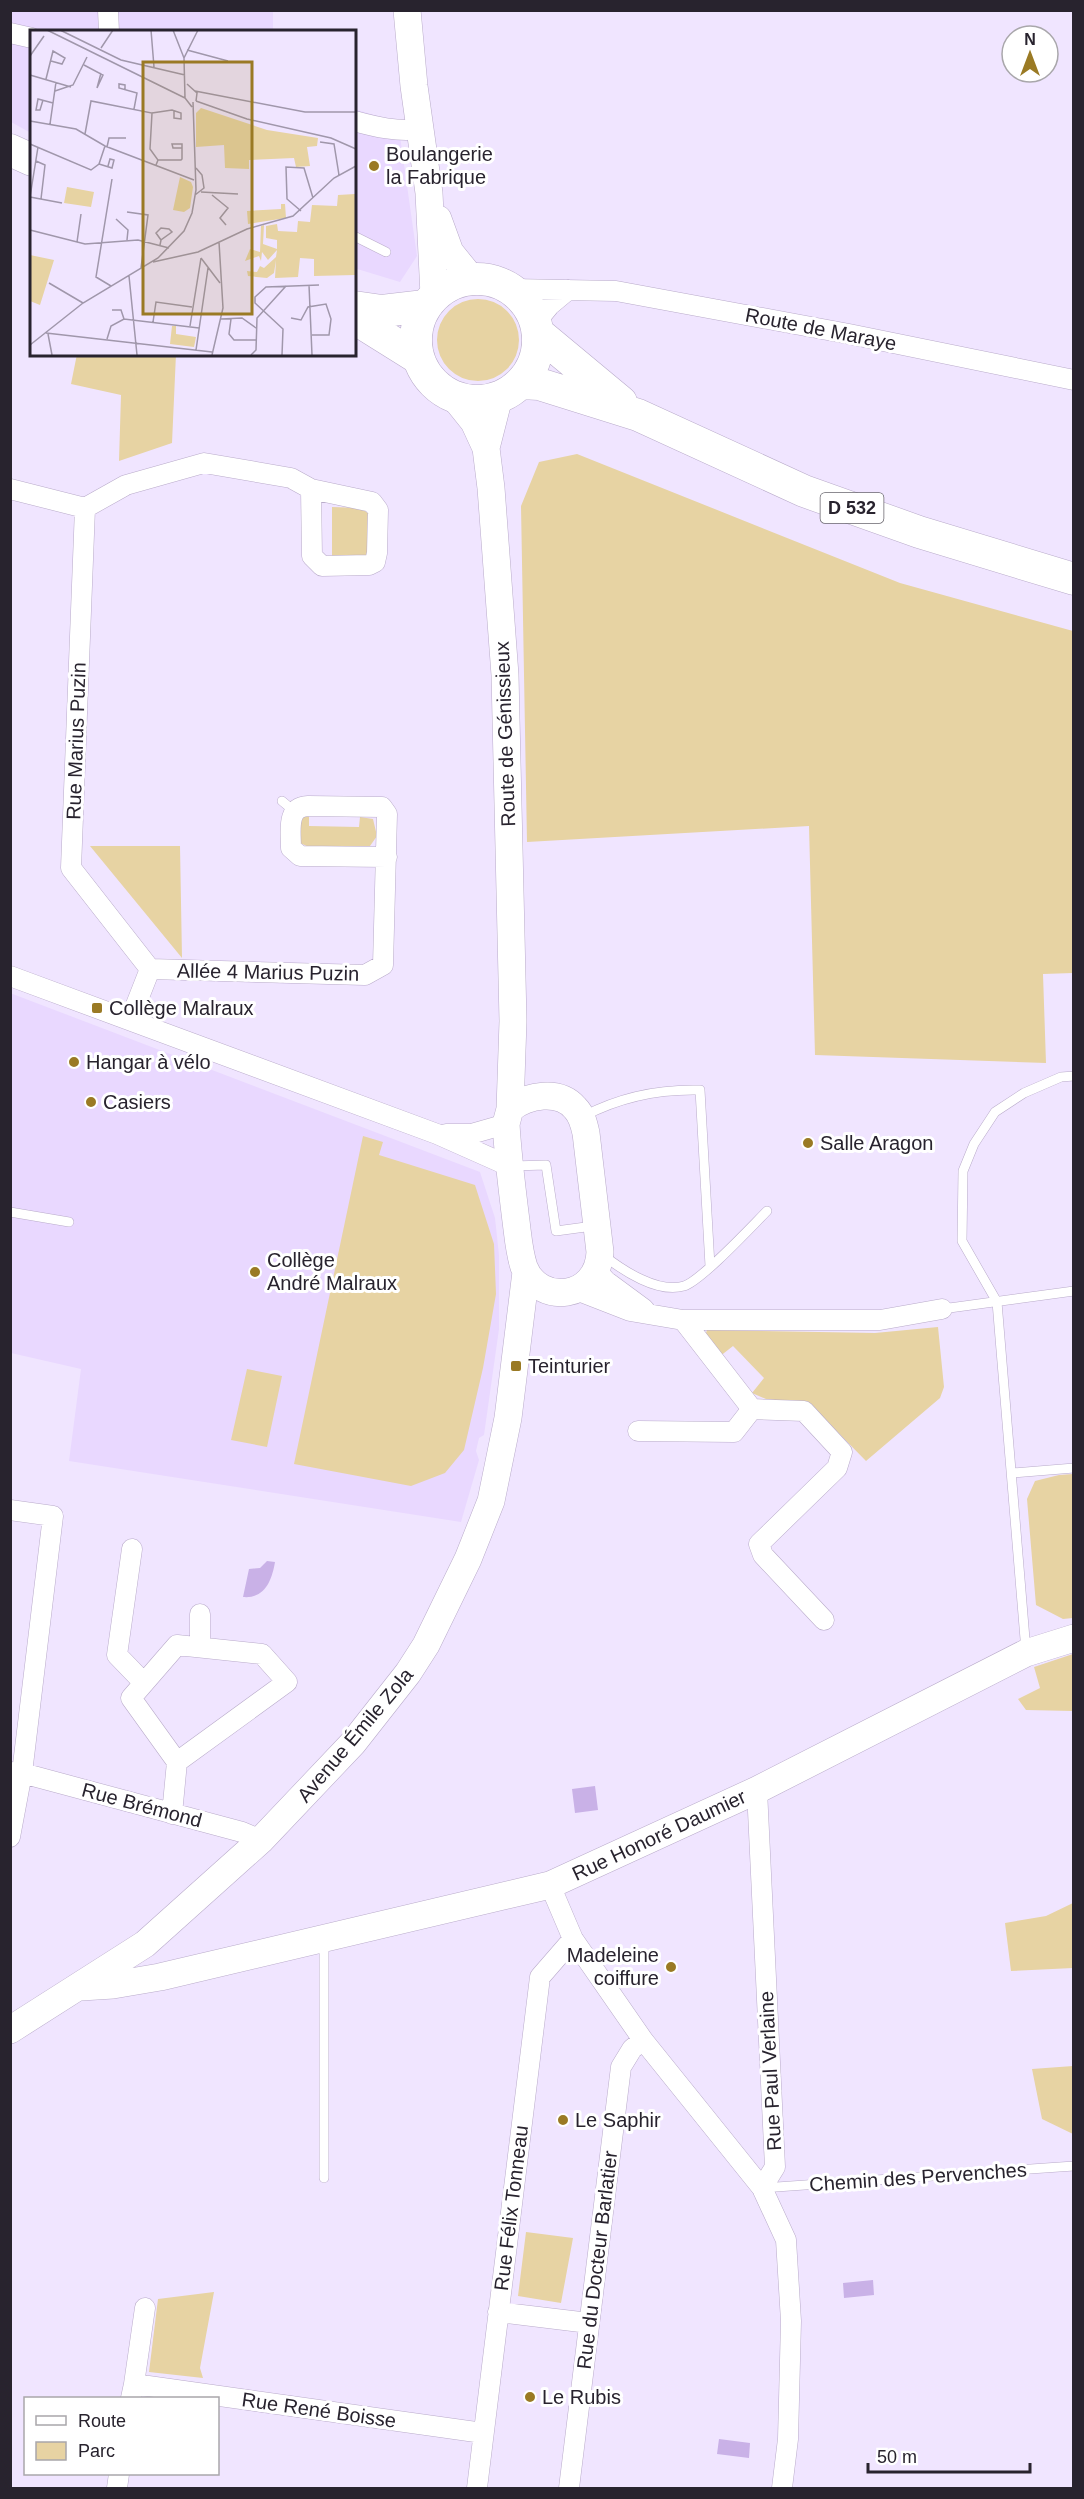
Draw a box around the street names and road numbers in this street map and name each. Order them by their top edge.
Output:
street label: Route de Maraye [744,304,898,354]
road number: D 532 [820,493,884,523]
street label: Route de Génissieux [491,641,519,827]
street label: Rue Marius Puzin [62,662,90,820]
street label: Allée 4 Marius Puzin [177,959,359,985]
street label: Avenue Émile Zola [293,1663,418,1806]
street label: Rue Brémond [80,1778,204,1832]
street label: Rue Honoré Daumier [569,1785,750,1885]
street label: Rue Paul Verlaine [755,1990,785,2152]
street label: Rue Félix Tonneau [490,2124,532,2292]
street label: Rue du Docteur Barlatier [573,2149,621,2371]
street label: Chemin des Pervenches [809,2158,1027,2196]
street label: Rue René Boisse [240,2388,398,2432]

